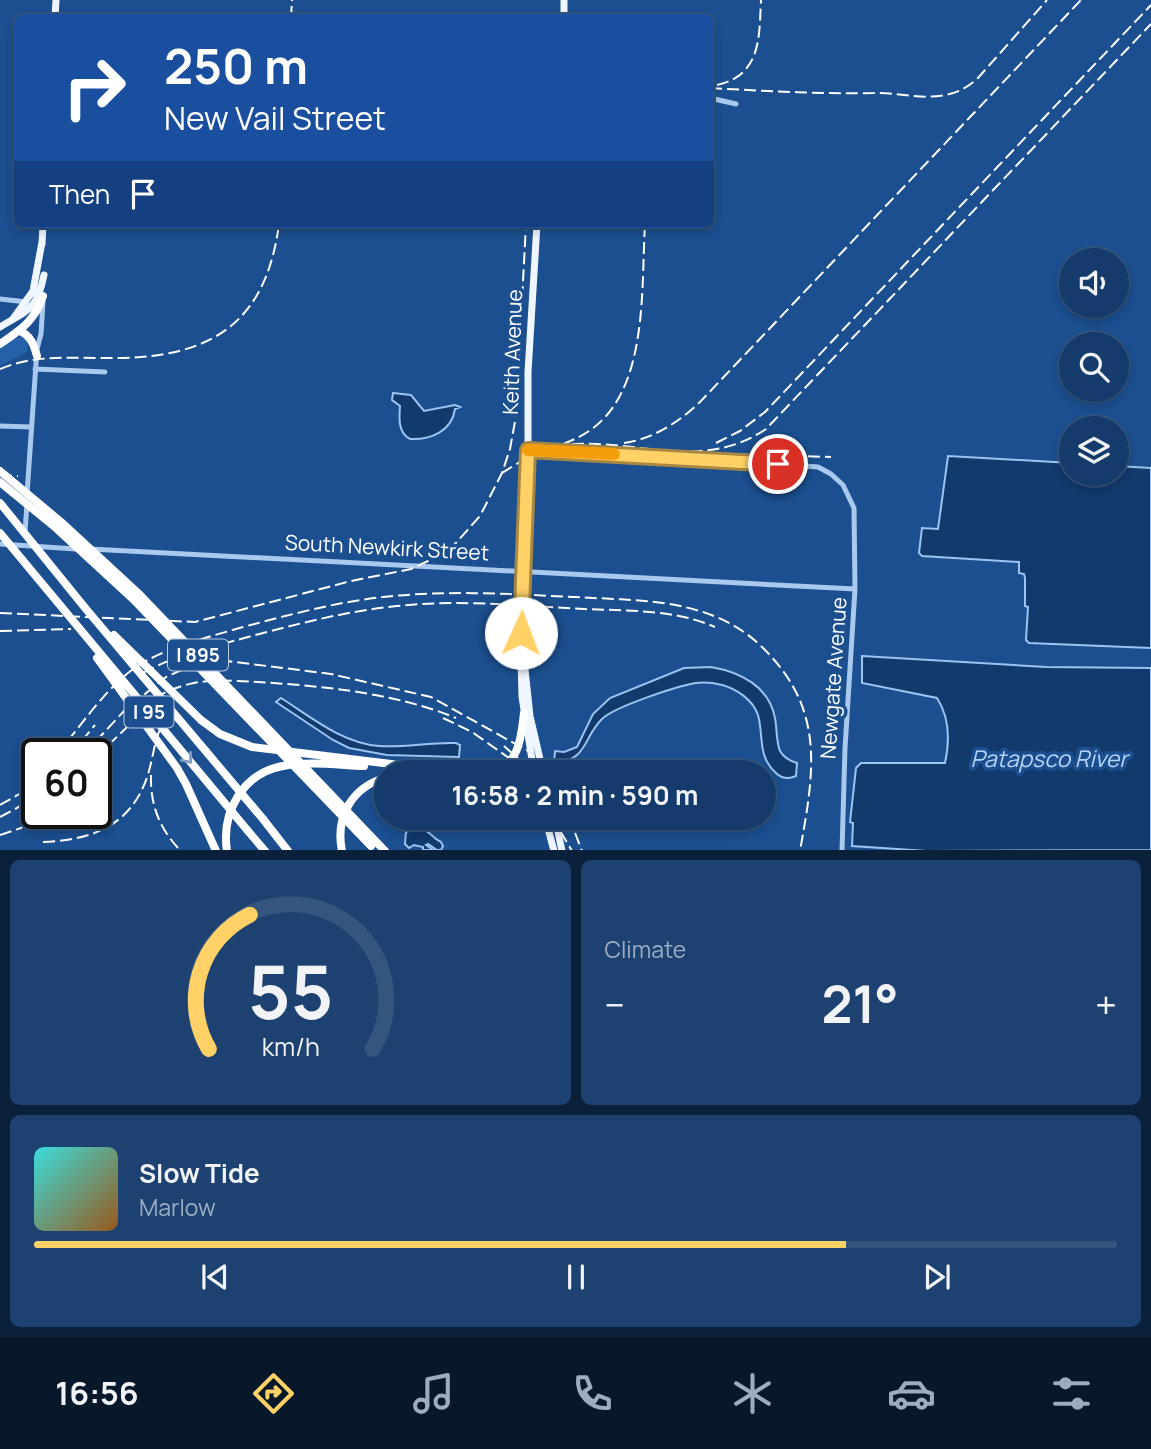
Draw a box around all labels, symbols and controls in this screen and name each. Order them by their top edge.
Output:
text: 250 m [164,32,308,99]
icon: right [49,42,140,133]
text: New Vail Street [164,96,386,140]
icon: arrive [124,175,162,213]
text: Then [49,176,110,212]
map controls [1059,248,1129,486]
button: sound [1059,248,1129,318]
street label: Keith Avenue [496,289,528,415]
button: search [1059,332,1129,402]
button: layers [1059,416,1129,486]
pin [748,434,808,494]
icon: arrive [759,445,797,483]
street label: South Newkirk Street [284,528,490,566]
position arrow [484,596,558,670]
street label: Newgate Avenue [813,596,853,760]
road number: I 895 [168,640,228,670]
road number: I 95 [124,696,174,727]
speed limit sign: 60 [21,738,112,829]
water label: Patapsco River [970,742,1130,774]
one-way arrow [180,750,192,763]
text: 16:58 · 2 min · 590 m [452,777,698,813]
text: Climate [605,933,686,965]
text: 55 [248,941,333,1041]
text: 21° [821,968,899,1039]
text: − [605,978,625,1030]
text: + [1095,978,1117,1030]
text: km/h [261,1028,319,1063]
text: Slow Tide [139,1155,260,1191]
text: Marlow [139,1191,216,1223]
icon: previous [196,1258,234,1296]
icon: pause [557,1258,595,1296]
icon: next [918,1258,956,1296]
icon: directions [249,1369,298,1418]
icon: music [409,1369,458,1418]
icon: phone [568,1369,617,1418]
icon: climate [728,1369,777,1418]
icon: car [887,1369,936,1418]
icon: filters [1047,1369,1096,1418]
text: 16:56 [55,1371,139,1415]

